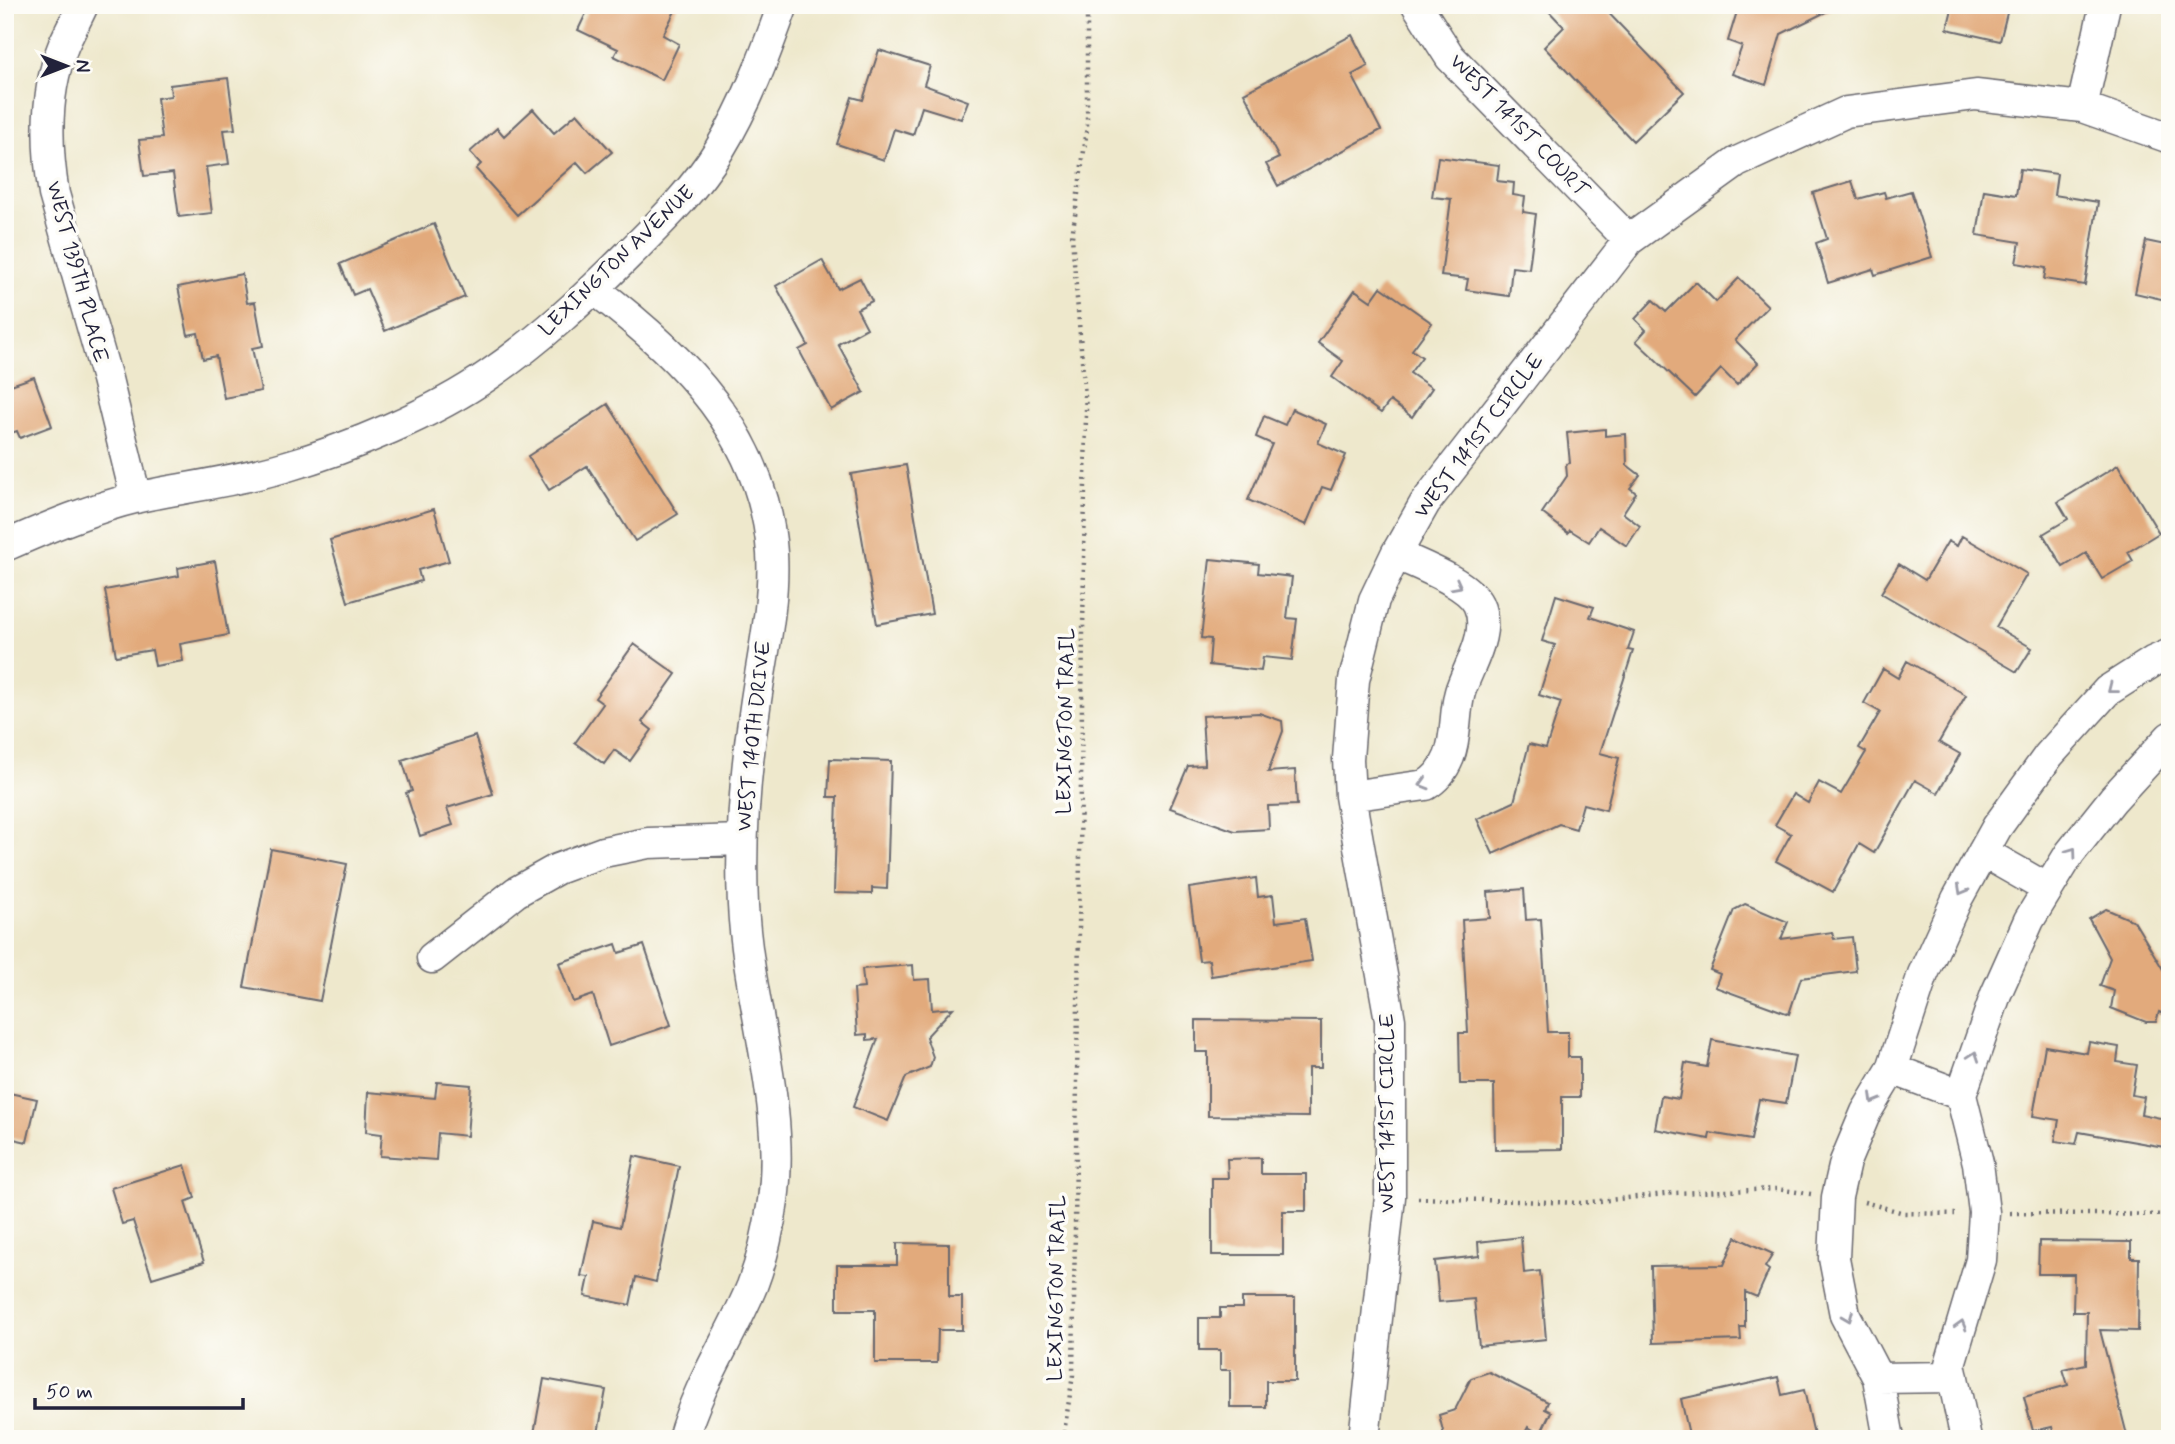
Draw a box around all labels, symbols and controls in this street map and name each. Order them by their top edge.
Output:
north arrow [32,32,102,102]
street label: WEST 141ST COURT [1443,48,1595,204]
text: N [69,60,94,72]
street label: WEST 139TH PLACE [39,178,115,366]
street label: LEXINGTON AVENUE [533,179,701,343]
street label: WEST 141ST CIRCLE [1408,348,1550,524]
one-way arrow [1449,576,1462,590]
street label: LEXINGTON TRAIL [1050,627,1082,815]
street label: WEST 140TH DRIVE [730,639,778,833]
one-way arrow [2107,681,2119,694]
one-way arrow [1418,775,1430,790]
one-way arrow [2064,847,2076,860]
one-way arrow [1957,883,1970,895]
street label: WEST 141ST CIRCLE [1373,1013,1401,1213]
one-way arrow [1966,1050,1980,1063]
one-way arrow [1869,1092,1882,1105]
street label: LEXINGTON TRAIL [1041,1194,1073,1382]
one-way arrow [1840,1310,1854,1323]
one-way arrow [1953,1319,1968,1331]
scale bar [35,1367,243,1411]
text: 50 m [46,1378,93,1406]

